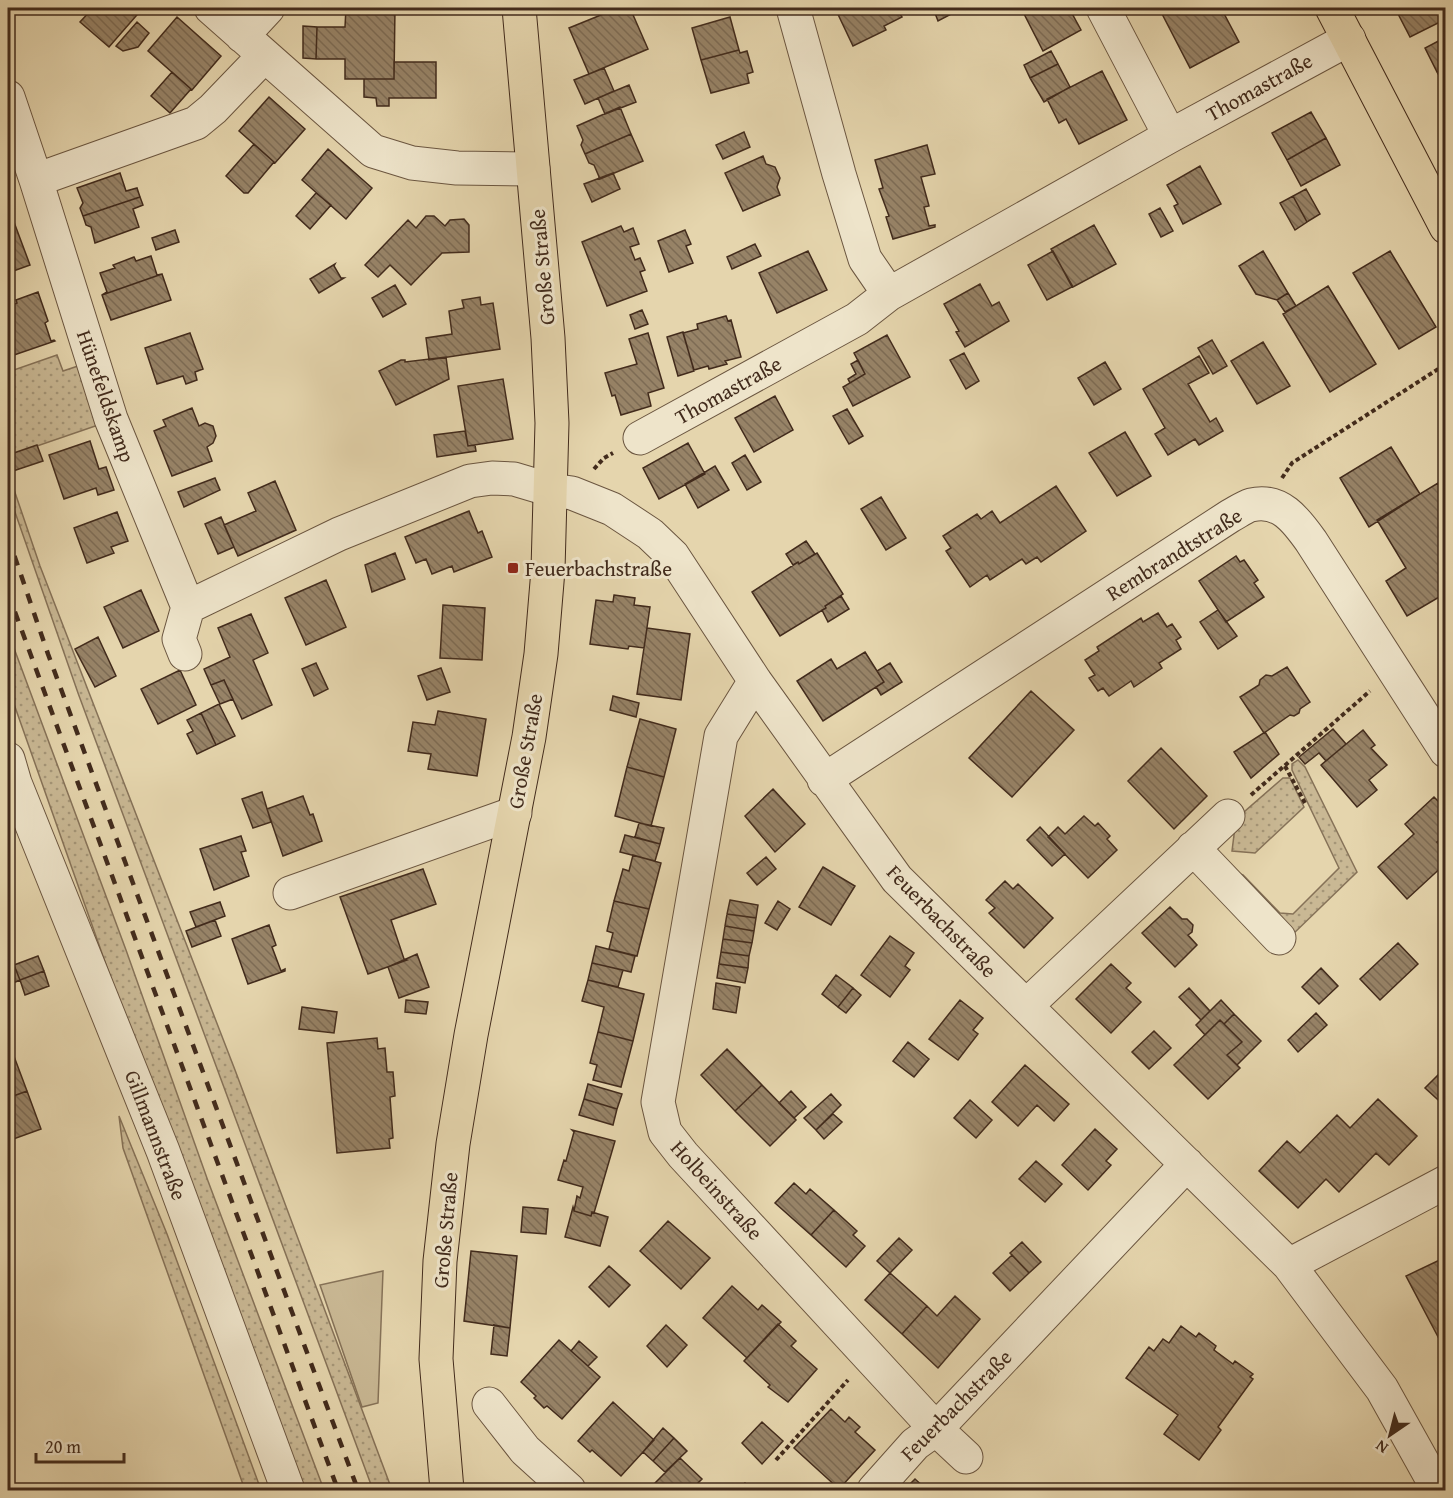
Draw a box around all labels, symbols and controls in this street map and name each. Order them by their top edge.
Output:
street label: Thomastraße [1200,45,1318,129]
street label: Große Straße [521,208,563,326]
street label: Hünefeldskamp [69,326,143,466]
street label: Thomastraße [669,348,787,432]
street label: Rembrandtstraße [1100,500,1248,608]
place label: Feuerbachstraße [525,553,672,584]
marker: Feuerbachstraße [506,561,520,575]
street label: Große Straße [500,691,550,811]
street label: Feuerbachstraße [880,857,1004,985]
street label: Gillmannstraße [117,1065,195,1205]
street label: Holbeinstraße [664,1133,771,1247]
street label: Große Straße [424,1171,466,1289]
street label: Feuerbachstraße [893,1342,1019,1468]
north arrow [1360,1405,1420,1465]
scale bar [36,1426,124,1464]
text: 20 m [45,1433,81,1460]
text: N [1370,1434,1393,1460]

